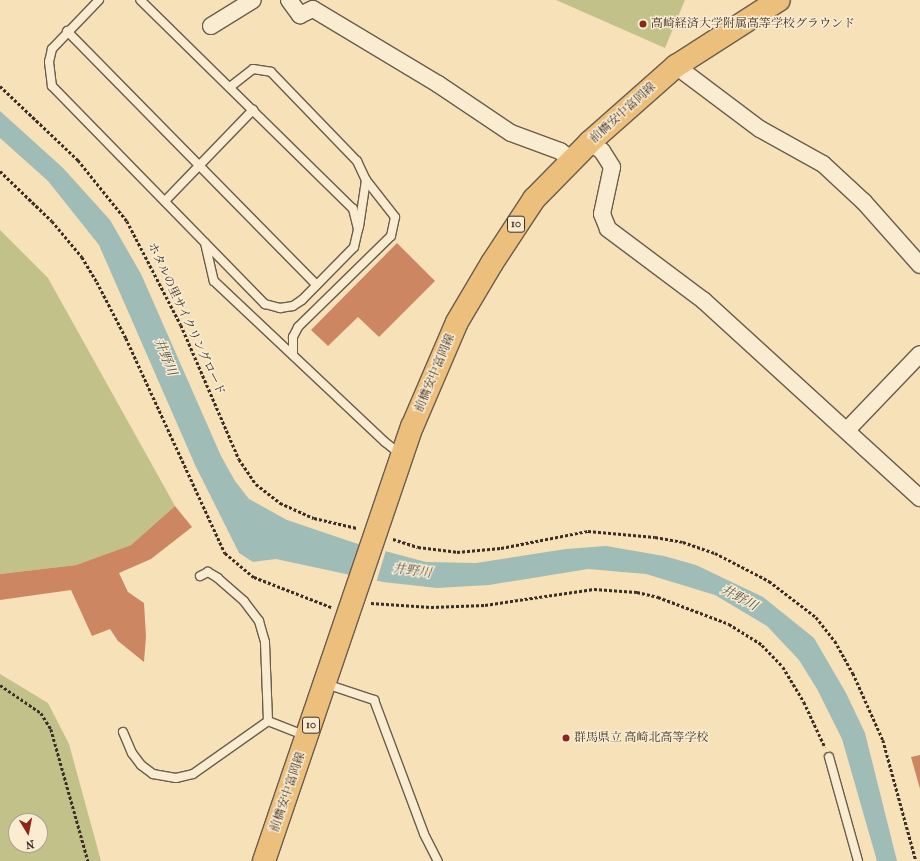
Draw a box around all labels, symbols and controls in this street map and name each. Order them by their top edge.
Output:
place label: 高崎経済大学附属高等学校グラウンド [651,17,855,31]
marker: 高崎経済大学附属高等学校グラウンド [638,19,648,29]
street label: 前橋安中富岡線 [587,80,659,146]
road number: 10 [507,215,525,233]
street label: ホタルの里サイクリングロード [144,240,228,398]
street label: 前橋安中富岡線 [412,332,458,414]
water label: 井野川 [150,336,180,378]
water label: 井野川 [392,561,432,581]
water label: 井野川 [718,582,760,614]
road number: 10 [302,716,320,734]
place label: 群馬県立 高崎北高等学校 [574,731,709,745]
marker: 群馬県立 高崎北高等学校 [561,733,571,743]
street label: 前橋安中富岡線 [268,750,308,834]
north arrow [8,813,48,853]
text: N [25,837,35,851]

